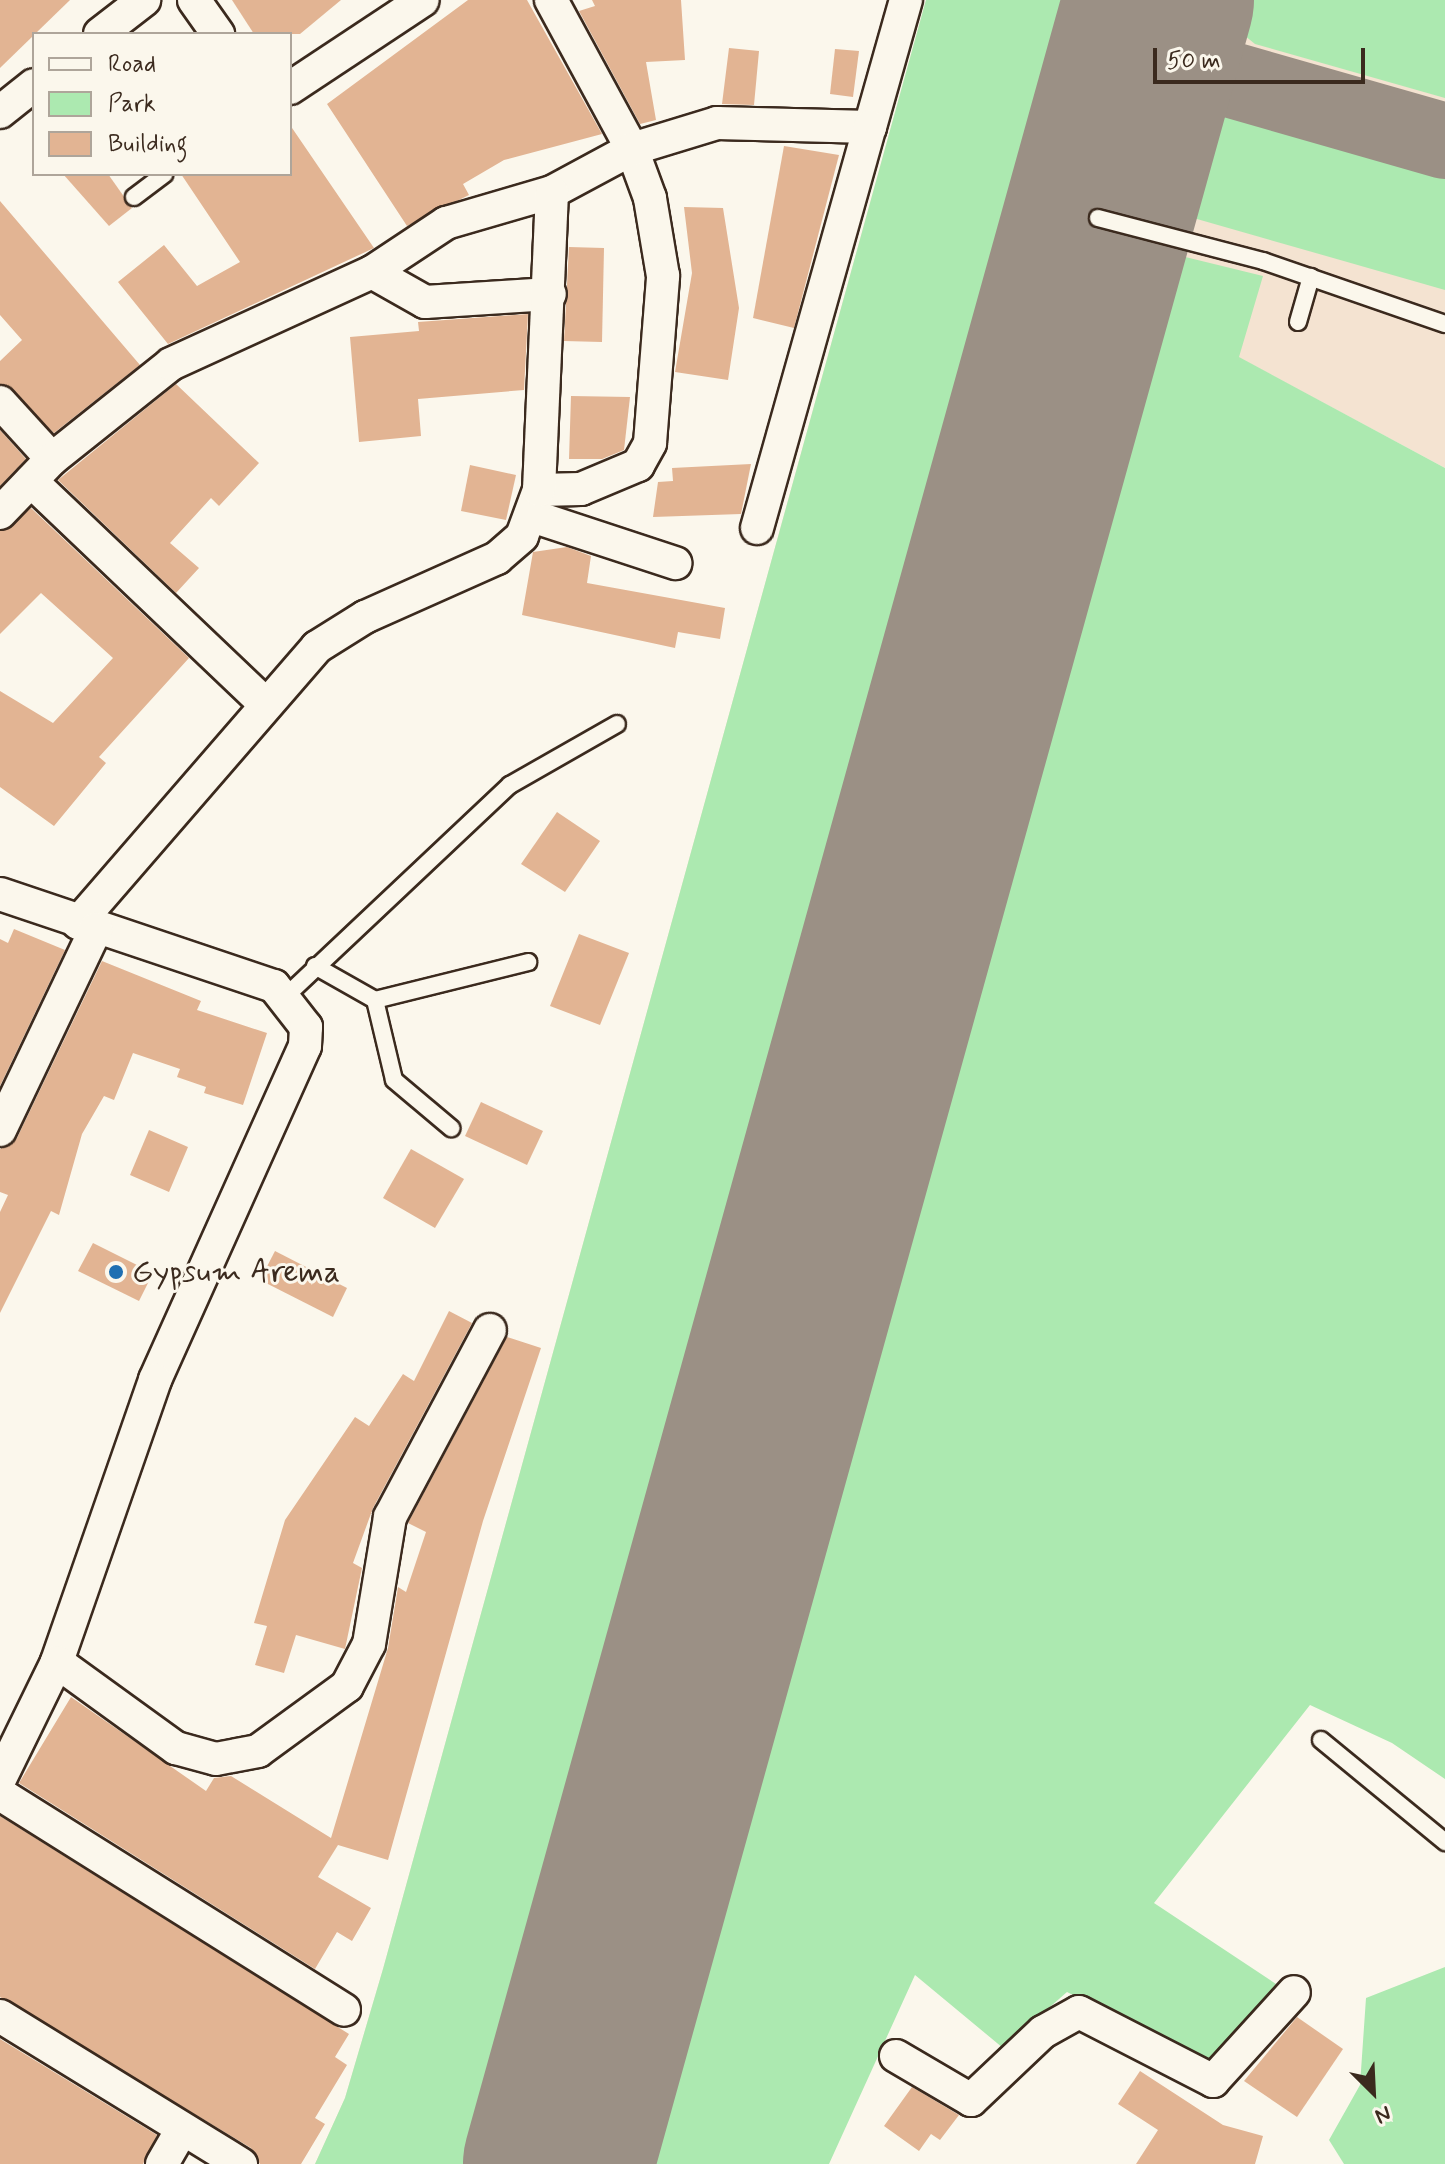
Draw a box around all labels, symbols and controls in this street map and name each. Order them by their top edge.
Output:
legend [32,32,292,176]
scale bar [1157,32,1369,82]
text: 50 m [1167,46,1221,77]
text: Road [108,49,156,80]
text: Park [108,89,156,120]
text: Building [108,129,188,160]
place label: Gypsum Arema [132,1253,349,1291]
marker: Gypsum Arema [107,1263,125,1281]
north arrow [1333,2052,1413,2132]
text: N [1370,2098,1395,2130]

